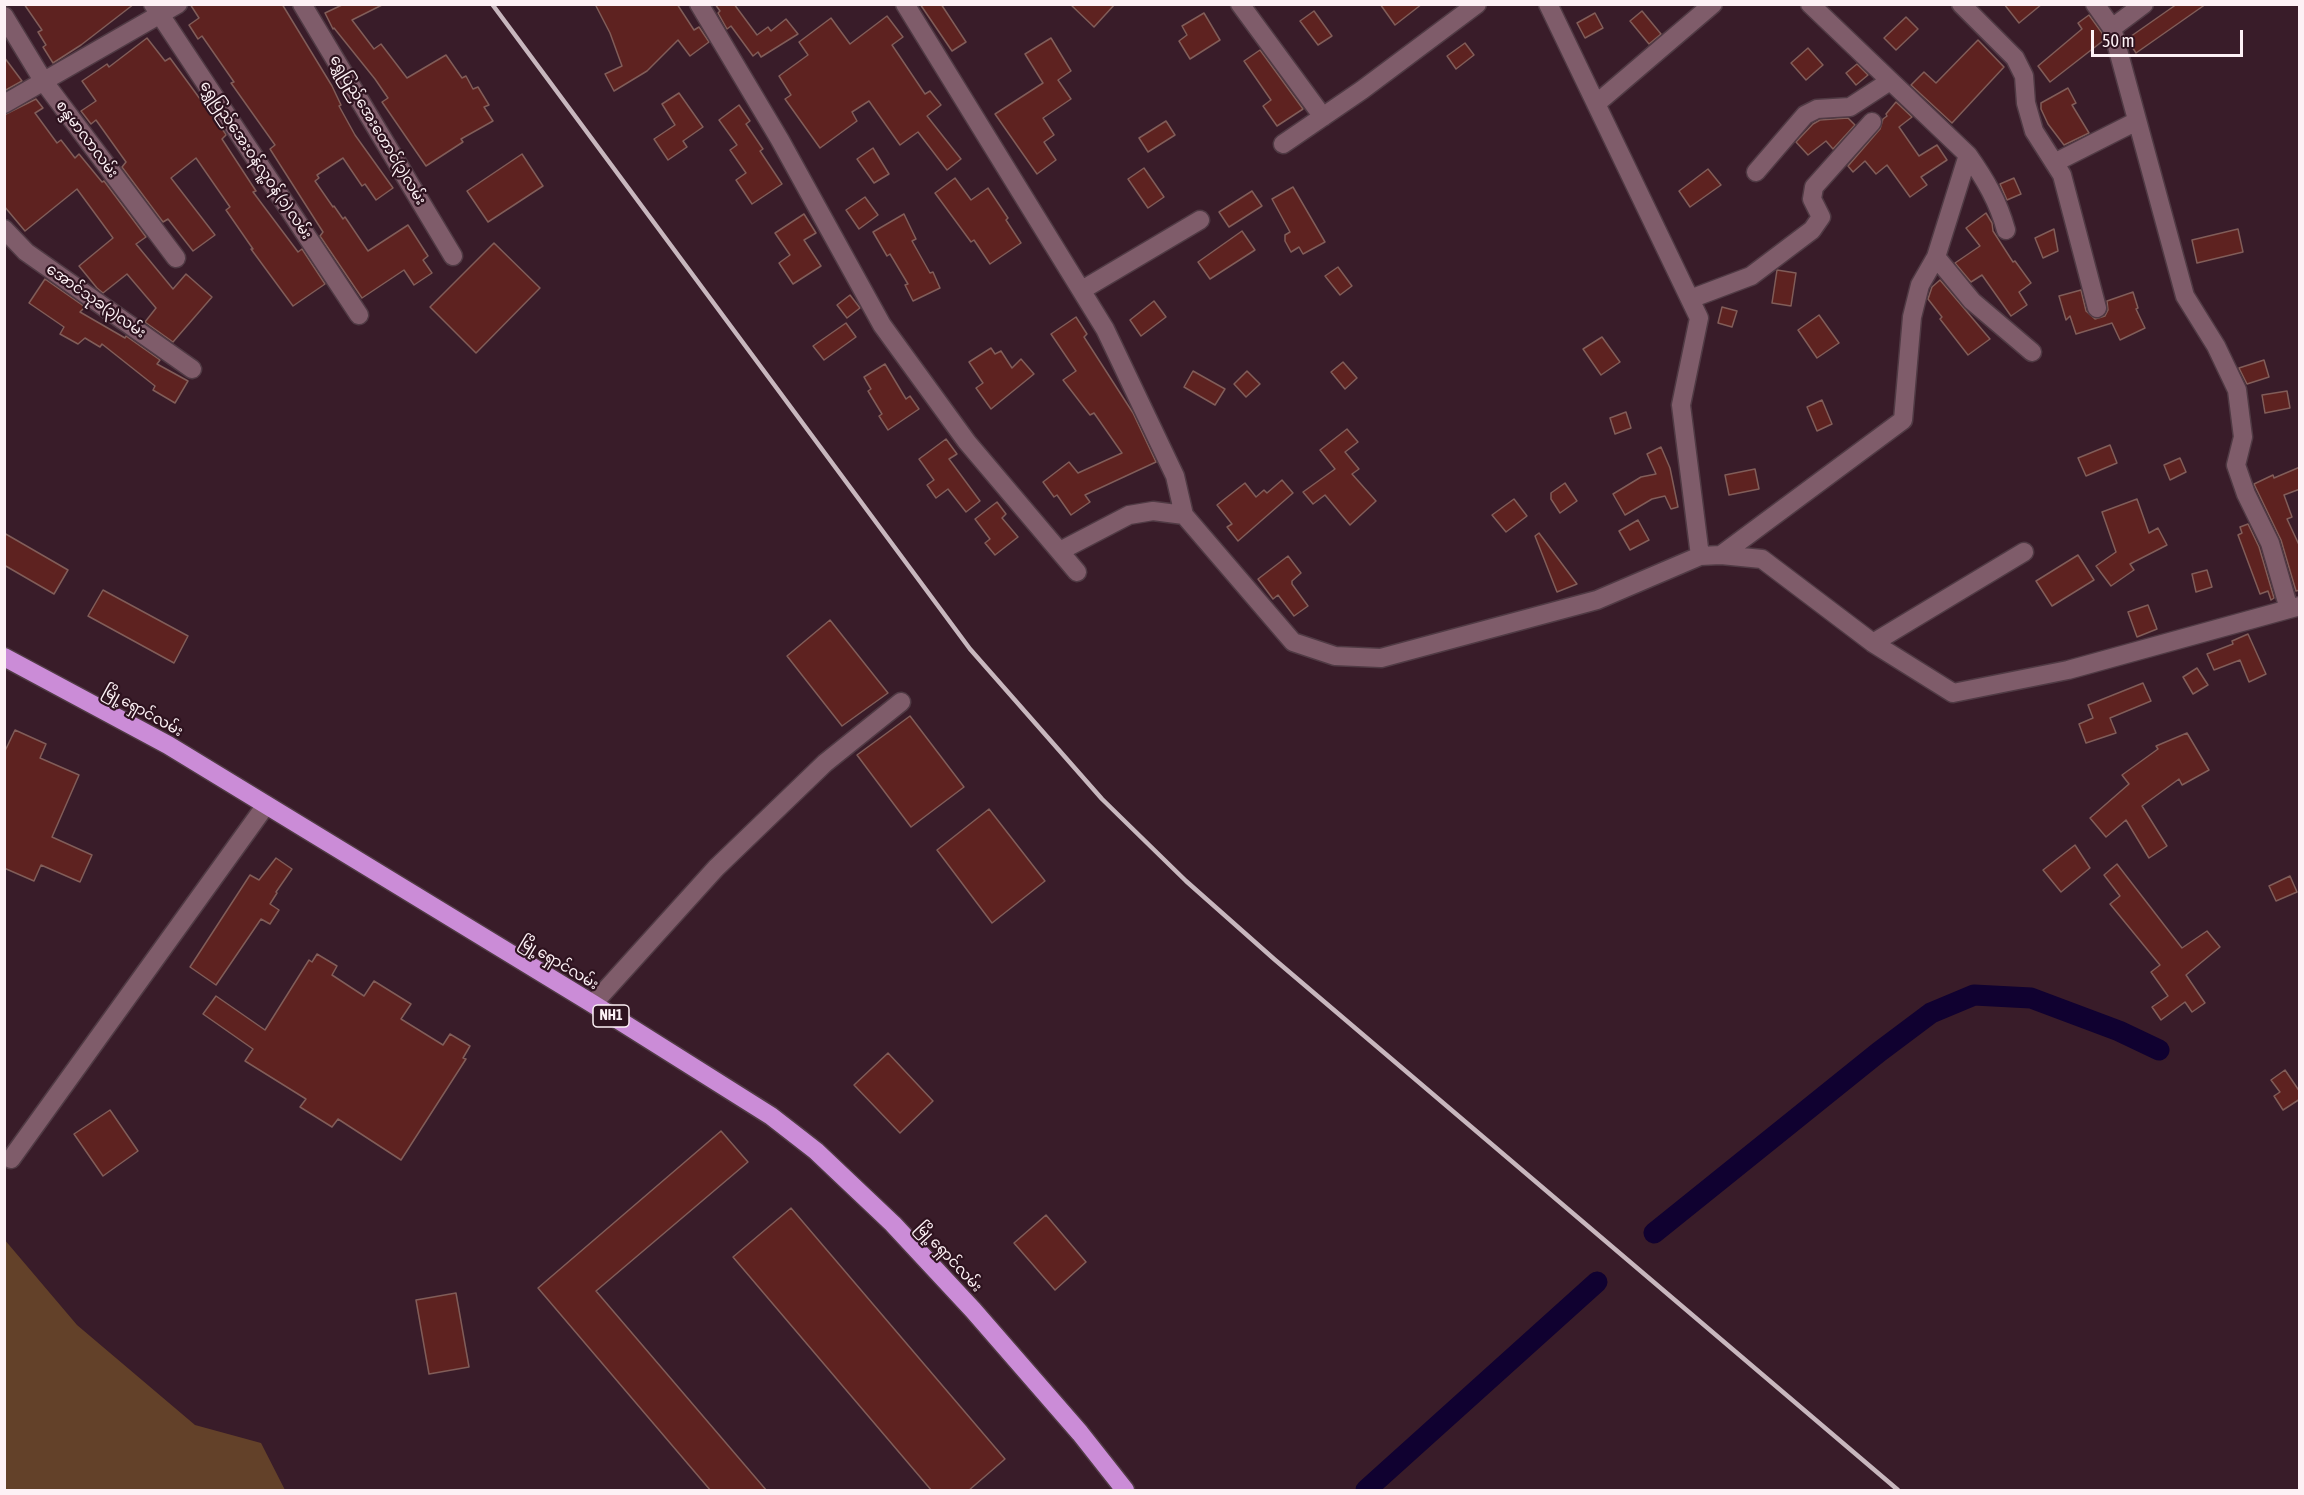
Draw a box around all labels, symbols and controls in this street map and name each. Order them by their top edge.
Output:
scale bar [2094,18,2246,56]
text: 50 m [2102,30,2134,51]
street label: ရွှေပြည်အေးတောင်(၃)လမ်း [326,52,430,208]
street label: ရွှေပြည်အေးဝန်လူ့ဝန် (၁) လမ်း [196,77,316,243]
street label: စန္ဒမာလာလမ်း [52,97,122,181]
street label: အောင်သုခ(၃)လမ်း [43,260,149,342]
street label: မြို့ရှောင်လမ်း [100,682,186,740]
street label: မြို့ရှောင်လမ်း [516,932,602,994]
road number: NH1 [593,1005,629,1027]
street label: မြို့ရှောင်လမ်း [912,1218,986,1296]

